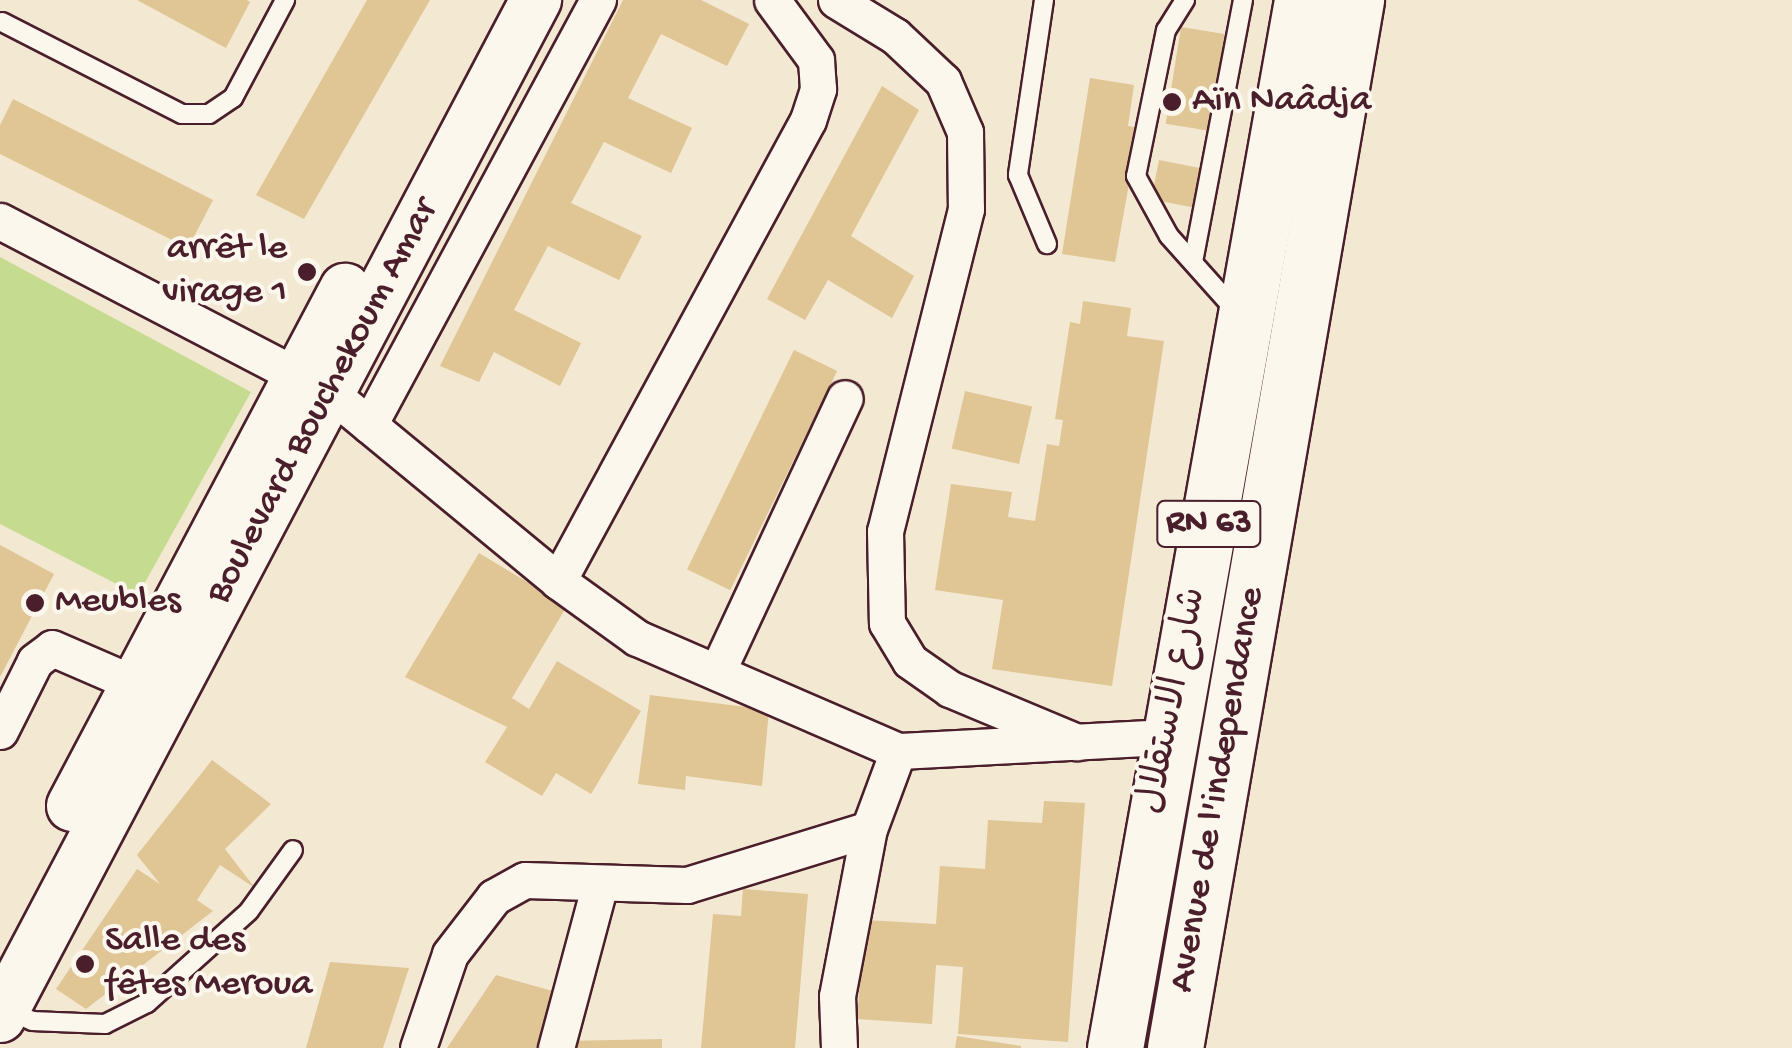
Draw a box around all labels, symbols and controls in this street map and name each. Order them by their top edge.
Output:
place label: Aïn Naâdja [1192,79,1371,125]
marker: Aïn Naâdja [1161,91,1183,113]
street label: Boulevard Bouchekoum Amar [198,192,450,612]
place label: arrêt le virage 1 [162,227,287,316]
marker: arrêt le virage 1 [296,261,318,283]
road number: RN 63 [1154,494,1264,554]
place label: Meubles [55,580,181,626]
street label: شارع الاستقلال [1131,584,1219,818]
street label: Avenue de l'independance [1161,584,1277,996]
marker: Meubles [24,592,46,614]
place label: Salle des fêtes Meroua [105,919,312,1008]
marker: Salle des fêtes Meroua [74,953,96,975]

